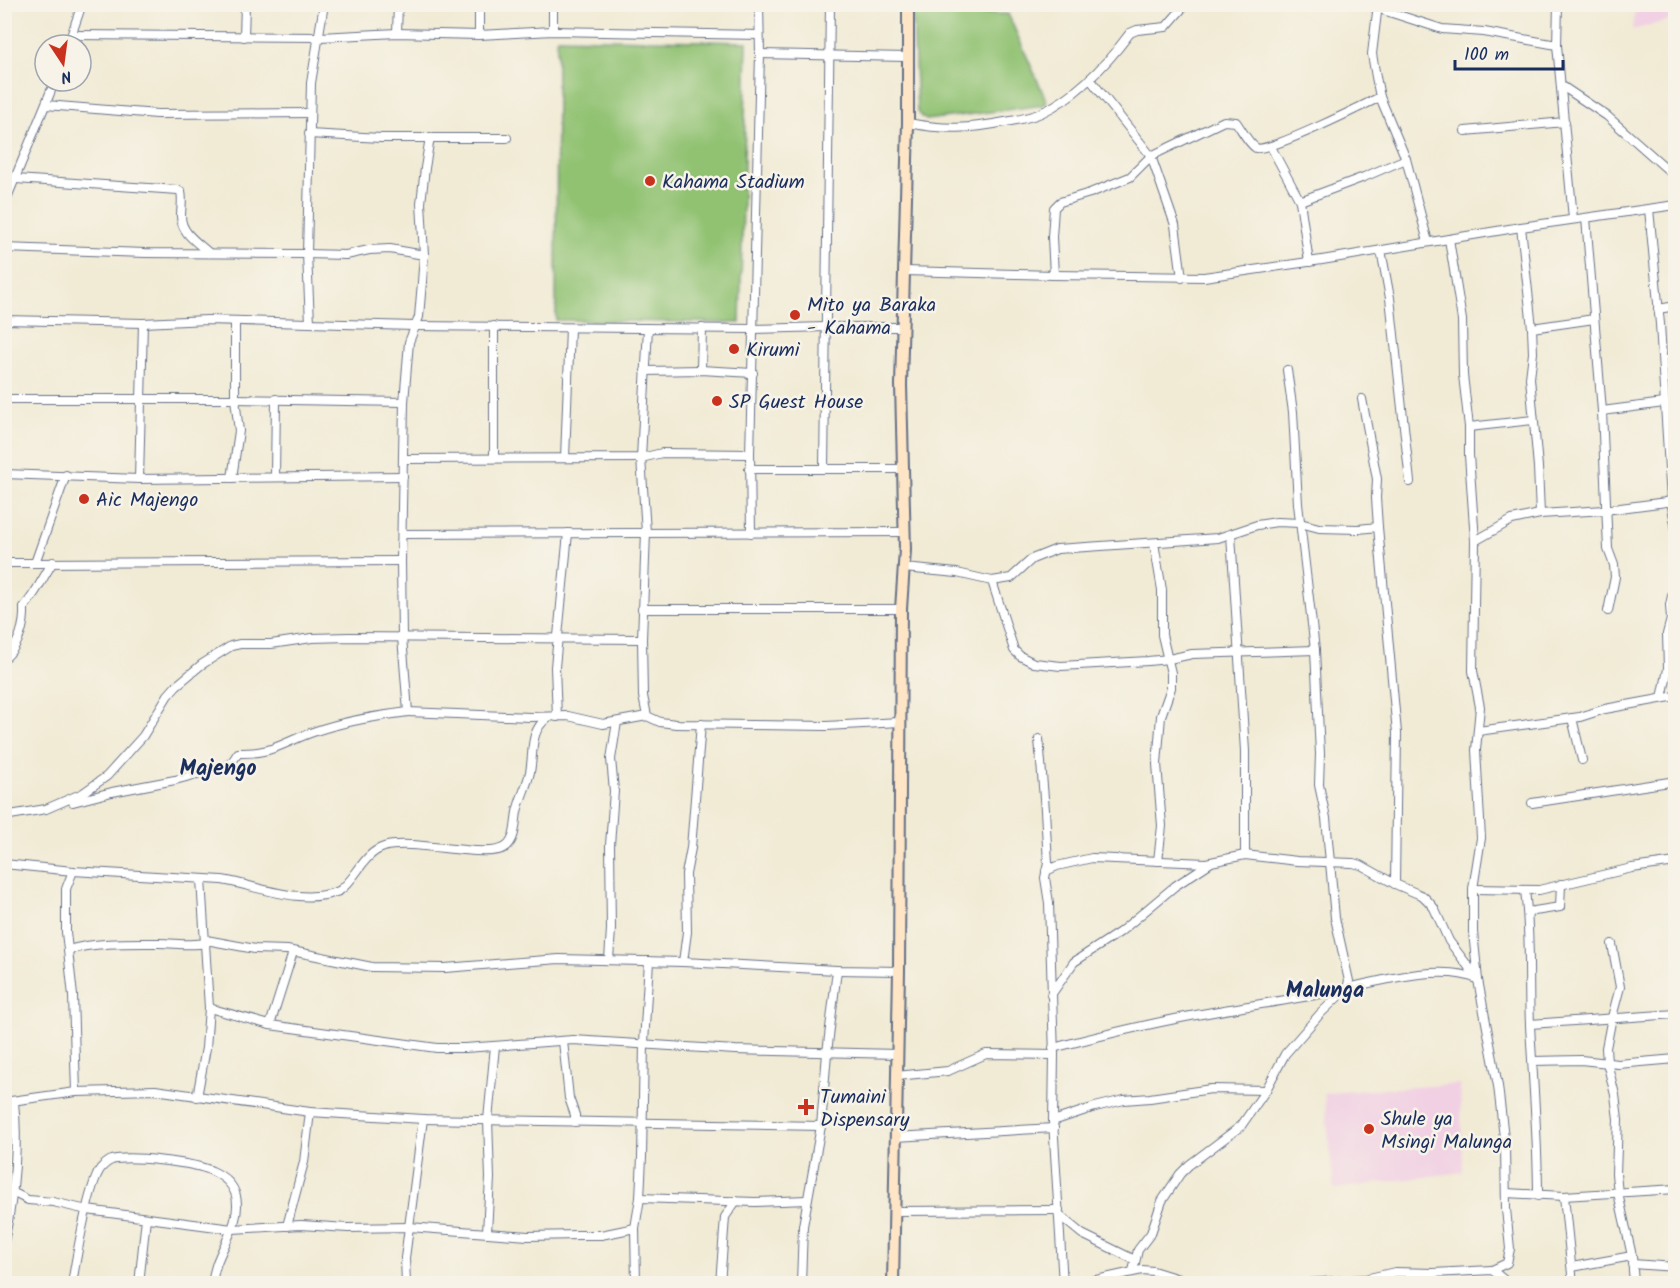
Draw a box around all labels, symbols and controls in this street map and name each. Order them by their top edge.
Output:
north arrow [33,33,93,93]
scale bar [1455,33,1563,71]
text: 100 m [1464,41,1509,70]
text: N [58,63,74,89]
place label: Kahama Stadium [662,167,805,199]
marker: Kahama Stadium [643,174,657,188]
place label: Mito ya Baraka - Kahama [807,290,936,345]
marker: Mito ya Baraka - Kahama [788,308,802,322]
place label: Kirumi [746,335,801,367]
marker: Kirumi [727,342,741,356]
place label: SP Guest House [729,387,863,419]
marker: SP Guest House [710,394,724,408]
place label: Aic Majengo [96,485,198,517]
marker: Aic Majengo [77,492,91,506]
district label: Majengo [179,752,257,787]
district label: Malunga [1286,974,1364,1009]
place label: Tumaini Dispensary [820,1082,910,1137]
marker: Tumaini Dispensary [797,1098,815,1116]
place label: Shule ya Msingi Malunga [1381,1104,1512,1159]
marker: Shule ya Msingi Malunga [1362,1122,1376,1136]

